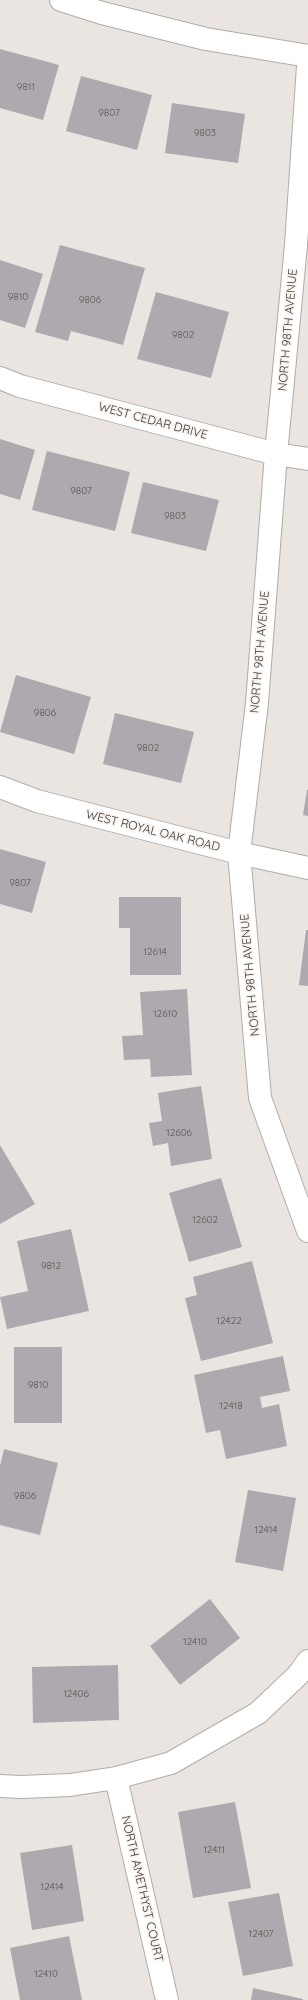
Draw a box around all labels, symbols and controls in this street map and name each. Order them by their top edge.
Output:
house number: 9811 [17,81,35,93]
house number: 9807 [98,107,120,119]
house number: 9803 [194,127,216,139]
street label: NORTH 98TH AVENUE [275,268,301,392]
house number: 9810 [8,291,28,303]
house number: 9806 [79,294,101,306]
house number: 9802 [172,329,194,341]
street label: WEST CEDAR DRIVE [97,399,209,443]
house number: 9807 [70,485,92,497]
house number: 9803 [164,510,186,522]
street label: NORTH 98TH AVENUE [247,590,273,714]
house number: 9806 [34,707,56,719]
house number: 9802 [137,742,159,754]
street label: WEST ROYAL OAK ROAD [84,807,222,855]
house number: 9807 [9,877,31,889]
street label: NORTH 98TH AVENUE [237,913,263,1037]
house number: 12614 [143,946,167,958]
house number: 12610 [153,1008,177,1020]
house number: 12606 [166,1127,192,1139]
house number: 12602 [192,1214,218,1226]
house number: 9812 [41,1260,61,1272]
house number: 12422 [216,1315,242,1327]
house number: 9810 [28,1379,48,1391]
house number: 12418 [219,1400,243,1412]
house number: 9806 [14,1490,36,1502]
house number: 12414 [254,1524,278,1536]
house number: 12410 [183,1636,207,1648]
house number: 12406 [63,1688,89,1700]
street label: NORTH AMETHYST COURT [118,1814,166,1964]
house number: 12411 [203,1844,225,1856]
house number: 12414 [40,1881,64,1893]
house number: 12407 [249,1928,273,1940]
house number: 12410 [34,1968,58,1980]

